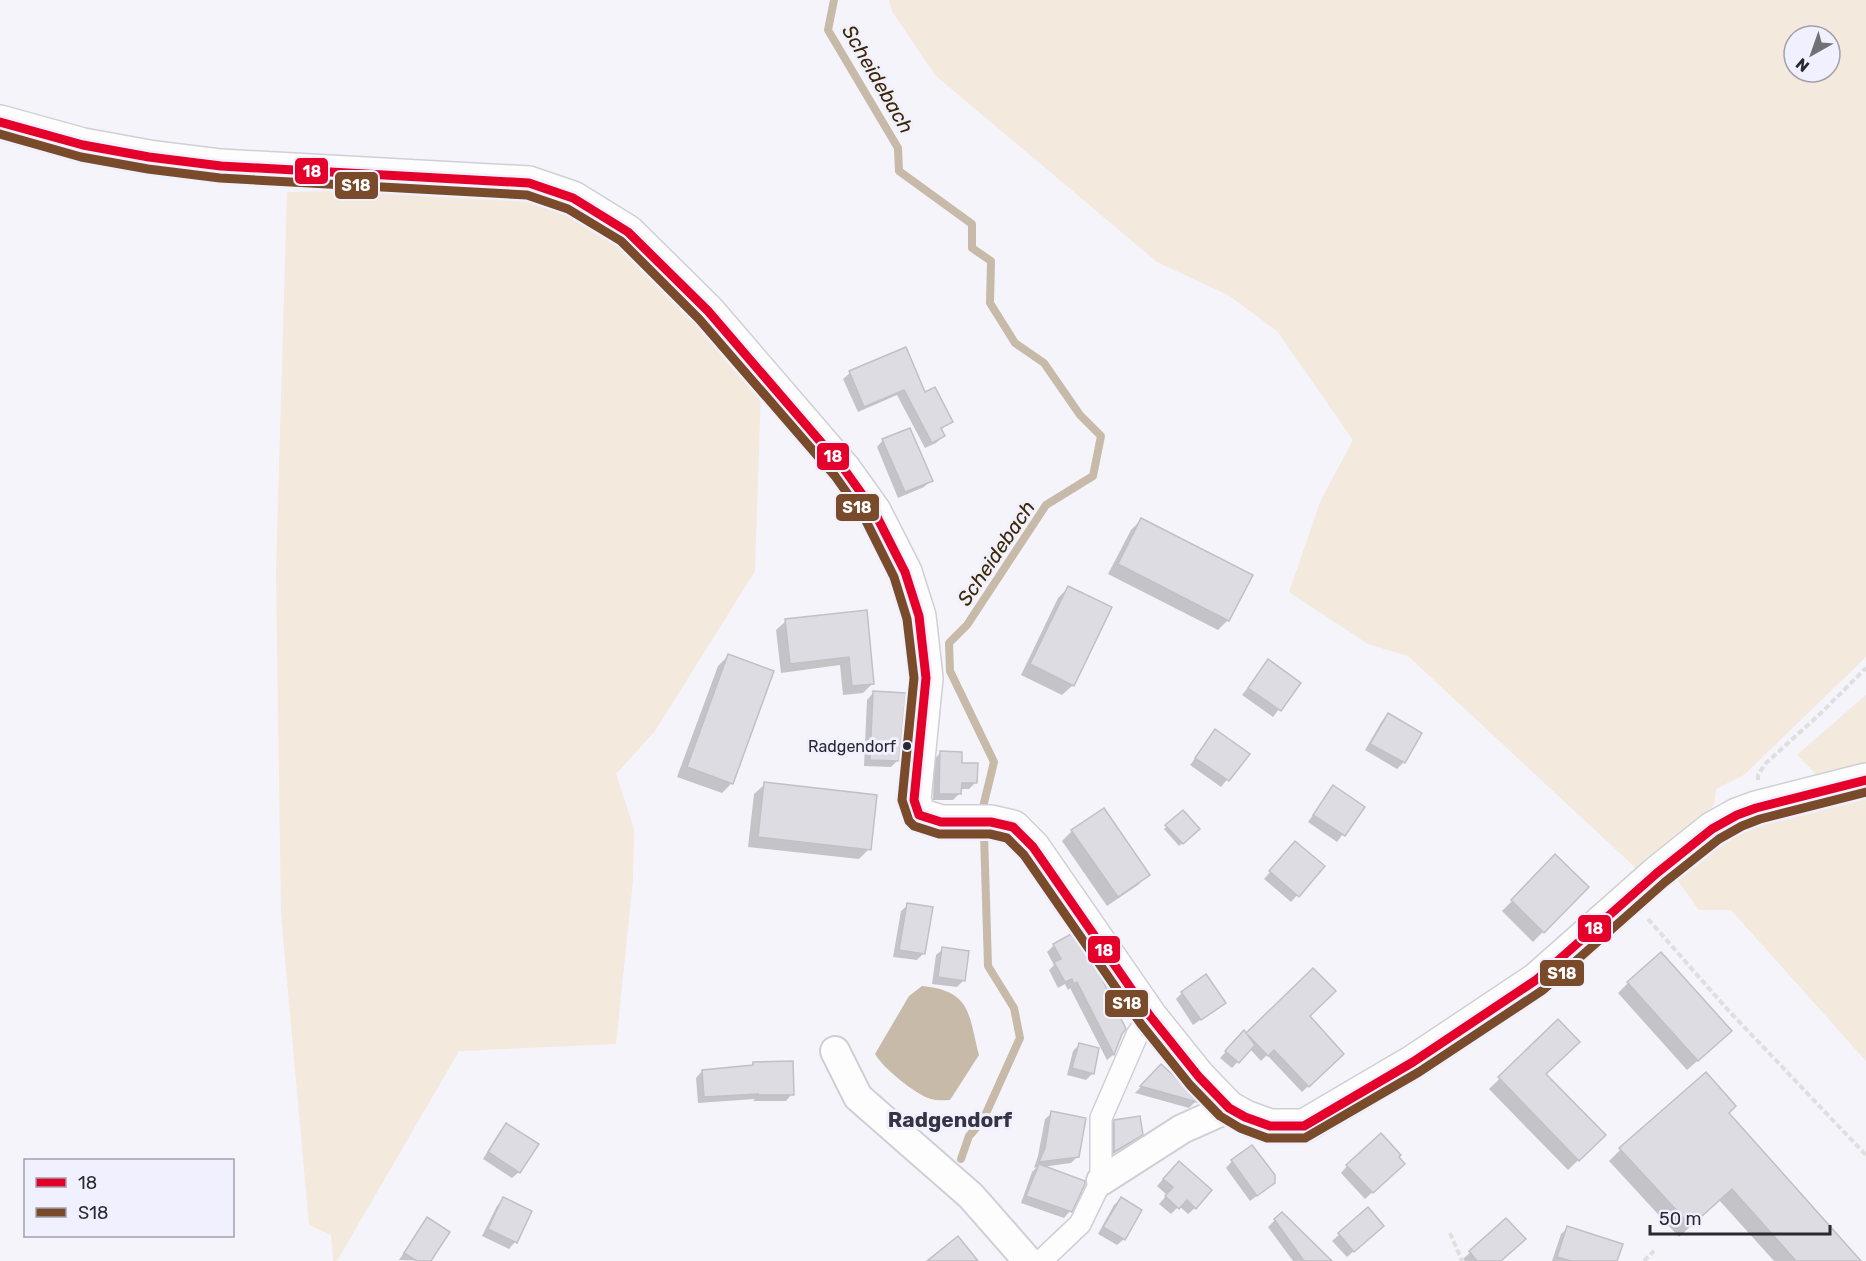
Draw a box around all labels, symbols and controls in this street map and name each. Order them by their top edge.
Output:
water label: Scheidebach [837,20,919,138]
north arrow [1782,24,1842,84]
text: N [1792,54,1813,76]
line badge: 18 [294,157,329,185]
text: 18 [303,162,322,181]
line badge: S18 [334,171,379,200]
text: S18 [341,176,371,195]
line badge: 18 [816,442,850,471]
text: 18 [824,447,843,466]
line badge: S18 [835,493,880,522]
water label: Scheidebach [952,496,1040,610]
text: S18 [842,498,872,517]
place label: Radgendorf [808,737,897,756]
marker: Radgendorf [901,740,913,752]
line badge: 18 [1577,914,1612,943]
text: 18 [1585,919,1604,938]
line badge: 18 [1087,935,1121,964]
text: 18 [1095,941,1114,960]
line badge: S18 [1539,959,1585,987]
text: S18 [1547,964,1577,983]
line badge: S18 [1104,989,1149,1018]
text: S18 [1112,994,1142,1013]
district label: Radgendorf [888,1107,1013,1132]
legend [24,1159,234,1237]
text: 18 [78,1172,97,1194]
scale bar [1650,1198,1830,1236]
text: S18 [78,1202,108,1224]
text: 50 m [1659,1208,1702,1230]

